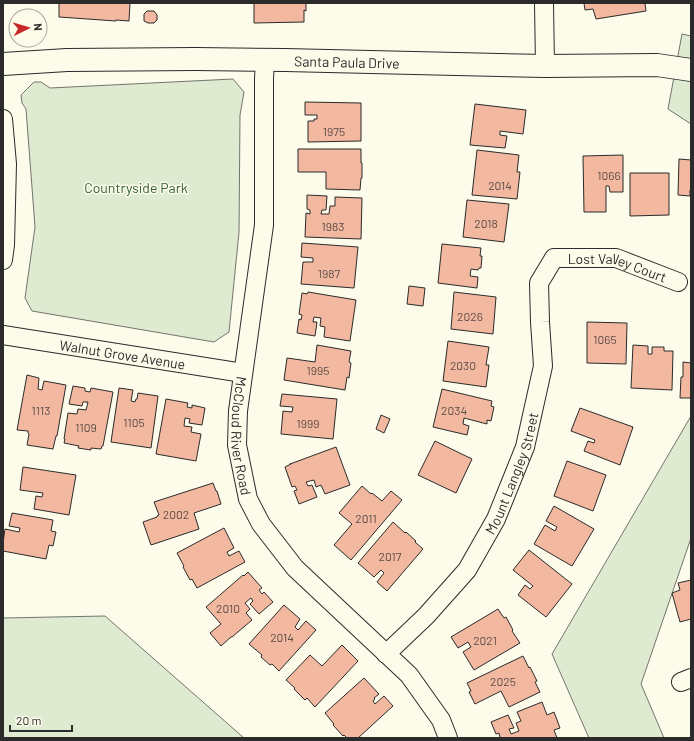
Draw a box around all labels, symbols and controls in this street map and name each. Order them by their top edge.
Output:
north arrow [8,8,48,48]
text: N [32,23,45,31]
street label: Santa Paula Drive [294,52,400,71]
house number: 1975 [323,124,345,138]
house number: 1066 [597,168,621,182]
house number: 2014 [488,178,512,192]
park label: Countryside Park [84,179,188,196]
house number: 2018 [474,216,498,230]
house number: 1983 [322,219,344,233]
street label: Lost Valley Court [568,250,669,285]
house number: 1987 [318,266,341,280]
house number: 2026 [457,309,483,323]
house number: 1065 [593,332,617,346]
street label: Walnut Grove Avenue [58,336,187,372]
house number: 2030 [450,358,476,372]
house number: 1995 [307,363,329,377]
street label: McCloud River Road [228,376,255,497]
house number: 1113 [32,403,50,417]
house number: 2034 [441,403,467,417]
street label: Mount Langley Street [481,411,541,537]
house number: 1105 [123,415,145,429]
house number: 1999 [297,416,319,430]
house number: 1109 [75,420,97,434]
house number: 2002 [163,507,189,521]
house number: 2011 [355,511,377,525]
house number: 2017 [379,549,402,563]
house number: 2010 [216,601,240,615]
house number: 2014 [270,630,294,644]
house number: 2021 [473,633,497,647]
house number: 2025 [490,674,516,688]
scale bar [10,707,72,733]
text: 20 m [16,713,42,727]

